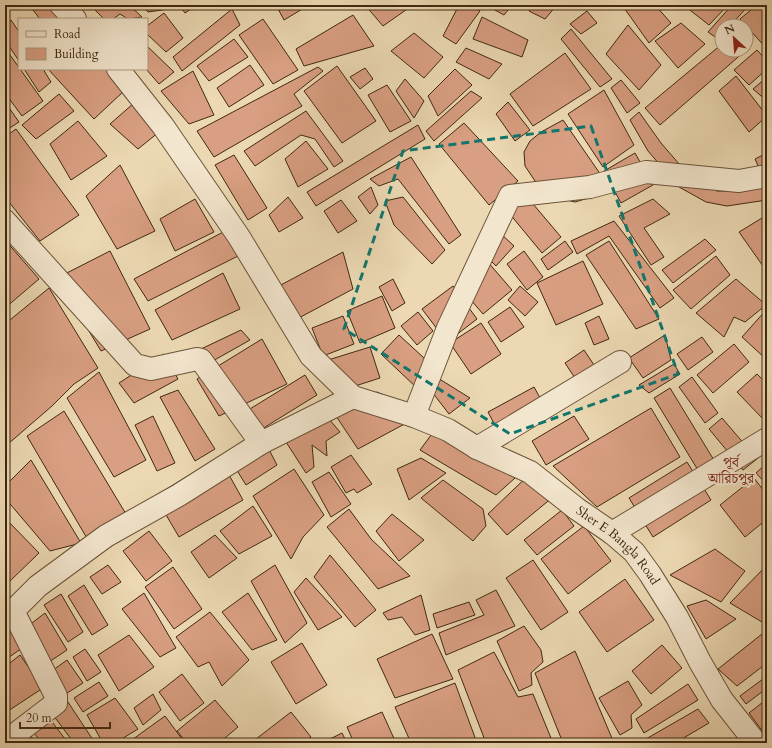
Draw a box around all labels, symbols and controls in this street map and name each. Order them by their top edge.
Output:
legend [18,18,148,70]
north arrow [714,18,754,58]
text: N [722,20,738,38]
text: Road [54,26,81,42]
text: Building [54,46,99,62]
district label: পূর্ব আরিচপুর [707,453,755,488]
street label: Sher E Bangla Road [572,502,664,588]
scale bar [20,704,110,730]
text: 20 m [26,710,53,726]

